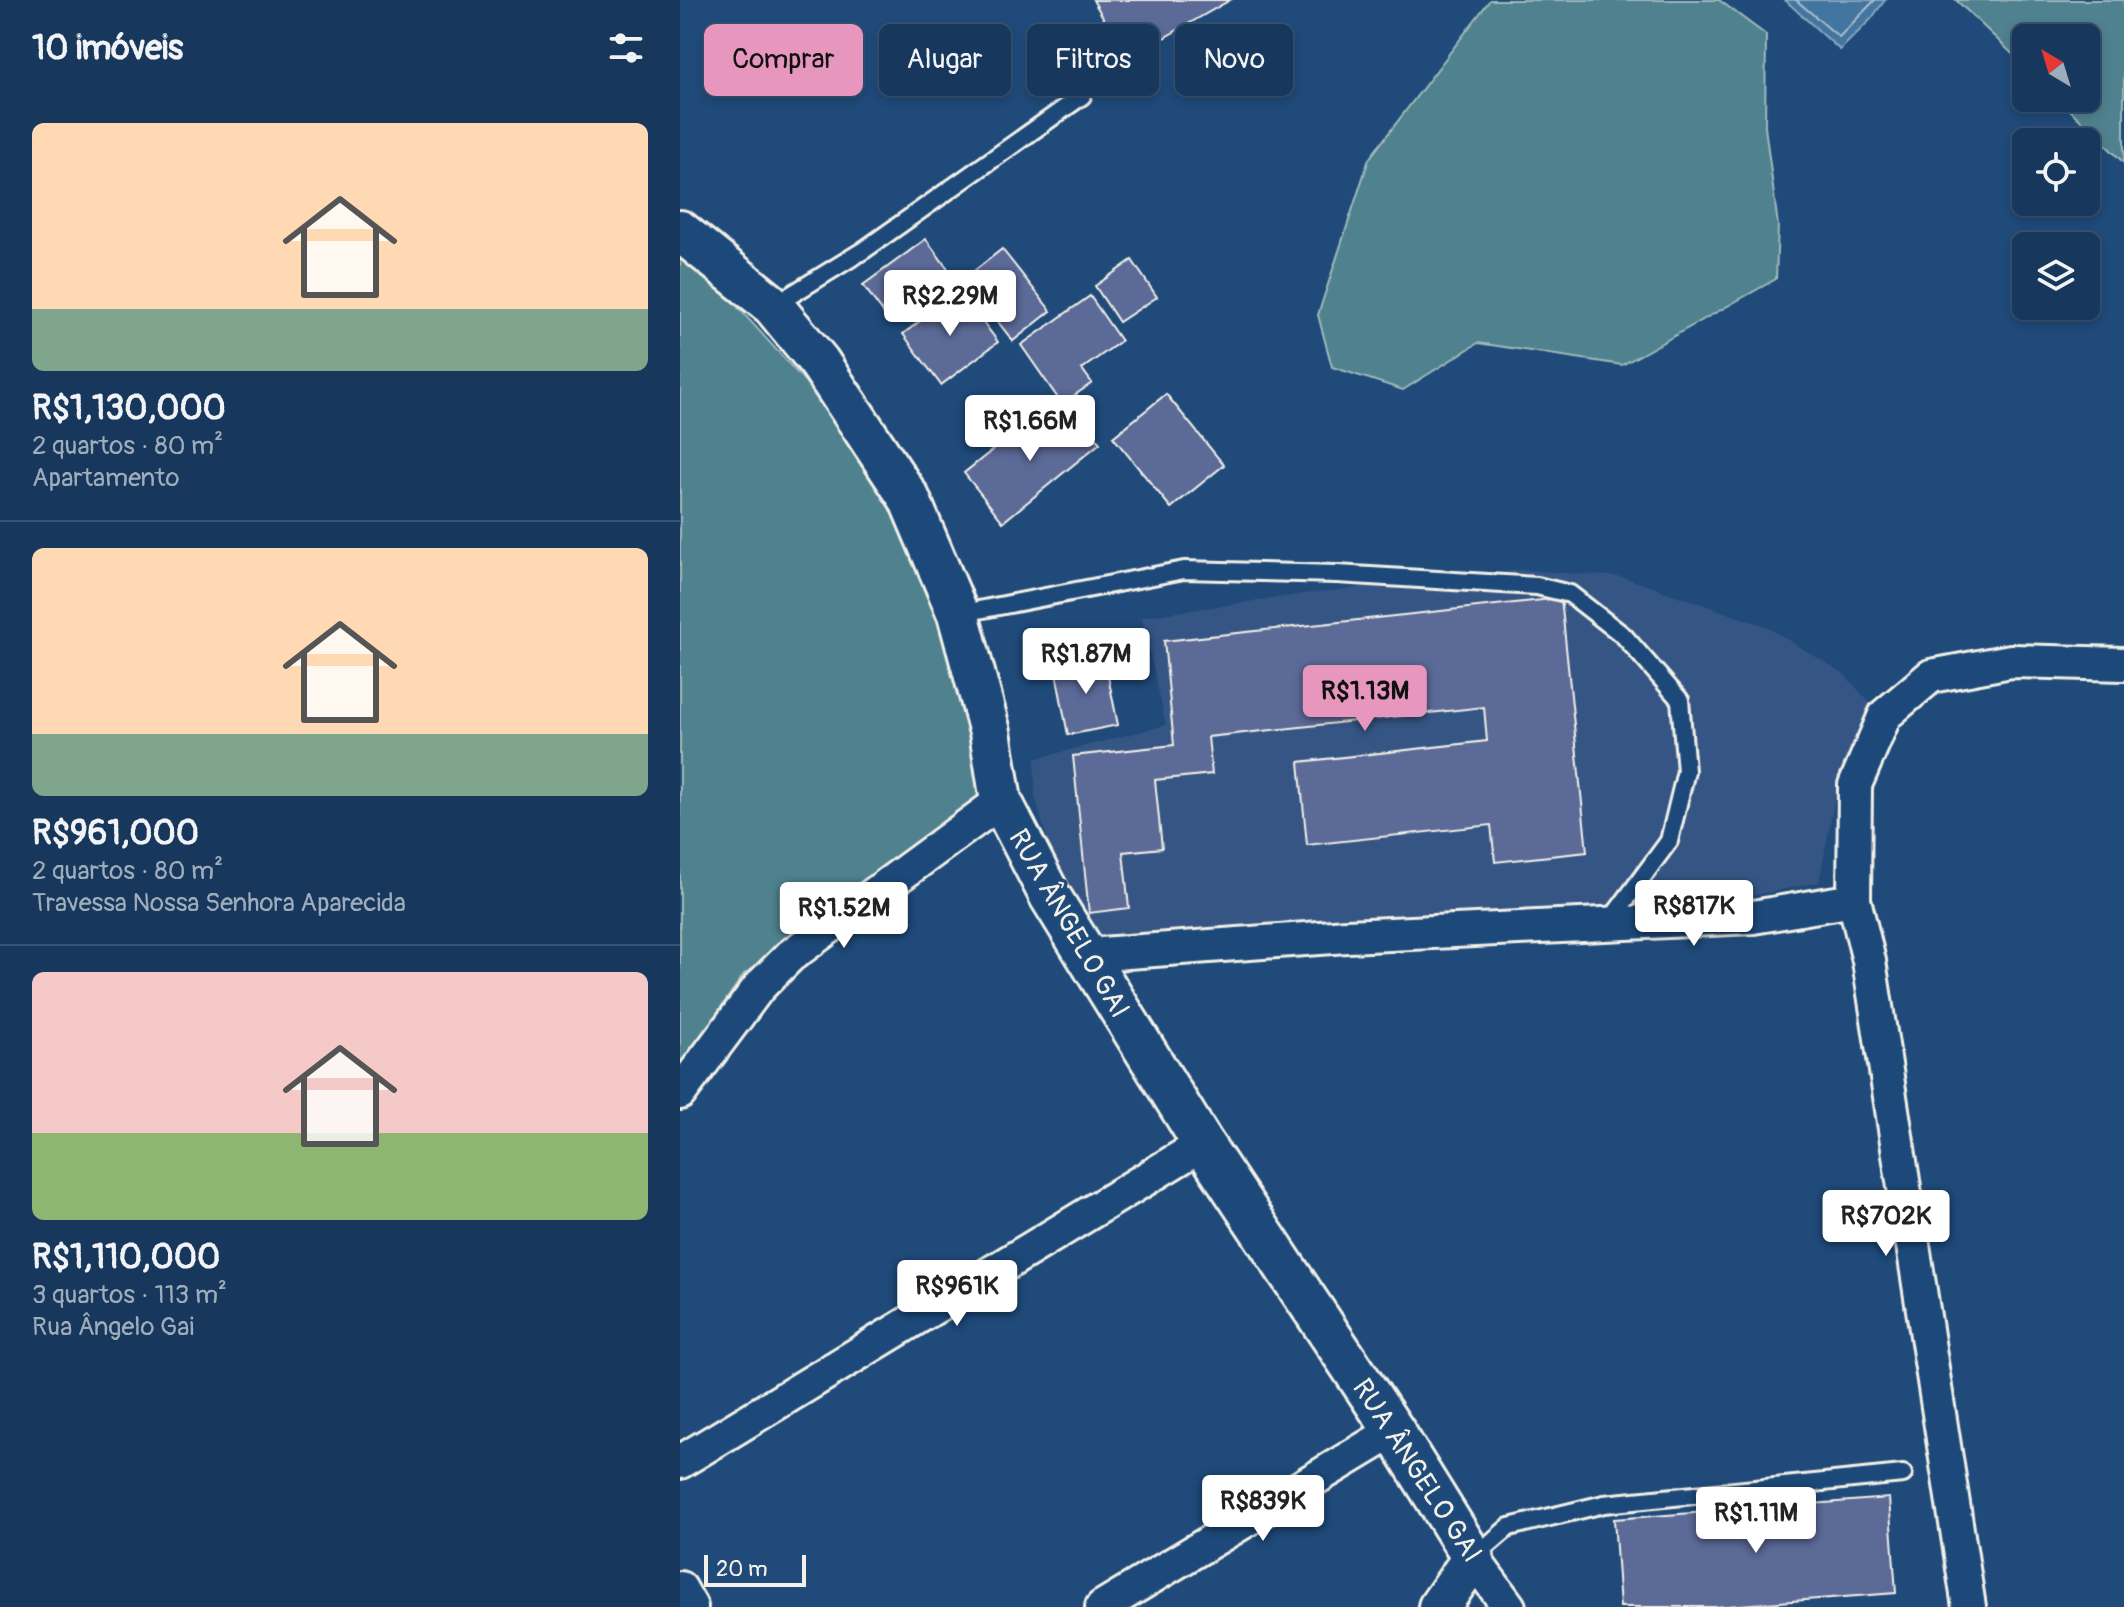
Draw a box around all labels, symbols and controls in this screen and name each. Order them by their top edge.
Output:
chip: Comprar [704,24,863,96]
chip: Alugar [879,24,1011,96]
chip: Filtros [1027,24,1159,96]
chip: Novo [1175,24,1293,96]
north arrow [2012,24,2100,112]
map controls [2012,24,2100,320]
icon: filters [604,26,648,70]
text: 10 imóveis [32,27,183,70]
button: locate [2012,128,2100,216]
icon: home [268,175,412,319]
button: layers [2012,232,2100,320]
pin: R$2.29M [876,270,1024,338]
text: R$2.29M [902,280,998,312]
text: R$1,130,000 [32,387,226,430]
pin: R$1.66M [956,395,1104,463]
text: R$1.66M [983,405,1077,437]
text: 2 quartos · 80 m² [32,430,223,462]
text: Apartamento [32,462,179,494]
icon: home [268,600,412,744]
pin: R$1.87M [1012,628,1160,696]
text: R$1.87M [1041,638,1131,670]
pin: R$1.13M [1291,665,1439,733]
text: R$1.13M [1321,675,1409,707]
text: R$961,000 [32,812,199,855]
street label: RUA ÂNGELO GAI [1000,823,1137,1024]
text: 2 quartos · 80 m² [32,855,223,887]
pin: R$817K [1629,880,1759,948]
pin: R$1.52M [770,882,918,950]
text: Travessa Nossa Senhora Aparecida [32,887,406,919]
text: R$817K [1653,890,1735,922]
text: R$1.52M [798,892,890,924]
icon: home [268,1024,412,1168]
pin: R$702K [1821,1190,1951,1258]
text: R$702K [1841,1200,1931,1232]
text: R$1,110,000 [32,1236,220,1279]
pin: R$961K [892,1260,1022,1328]
text: R$961K [915,1270,999,1302]
text: 3 quartos · 113 m² [32,1279,227,1311]
text: Rua Ângelo Gai [32,1311,194,1343]
street label: RUA ÂNGELO GAI [1344,1372,1489,1569]
pin: R$839K [1198,1475,1328,1543]
text: R$839K [1220,1485,1306,1517]
pin: R$1.11M [1682,1487,1830,1555]
text: R$1.11M [1714,1497,1798,1529]
scale bar [704,1551,806,1587]
text: 20 m [716,1555,768,1583]

